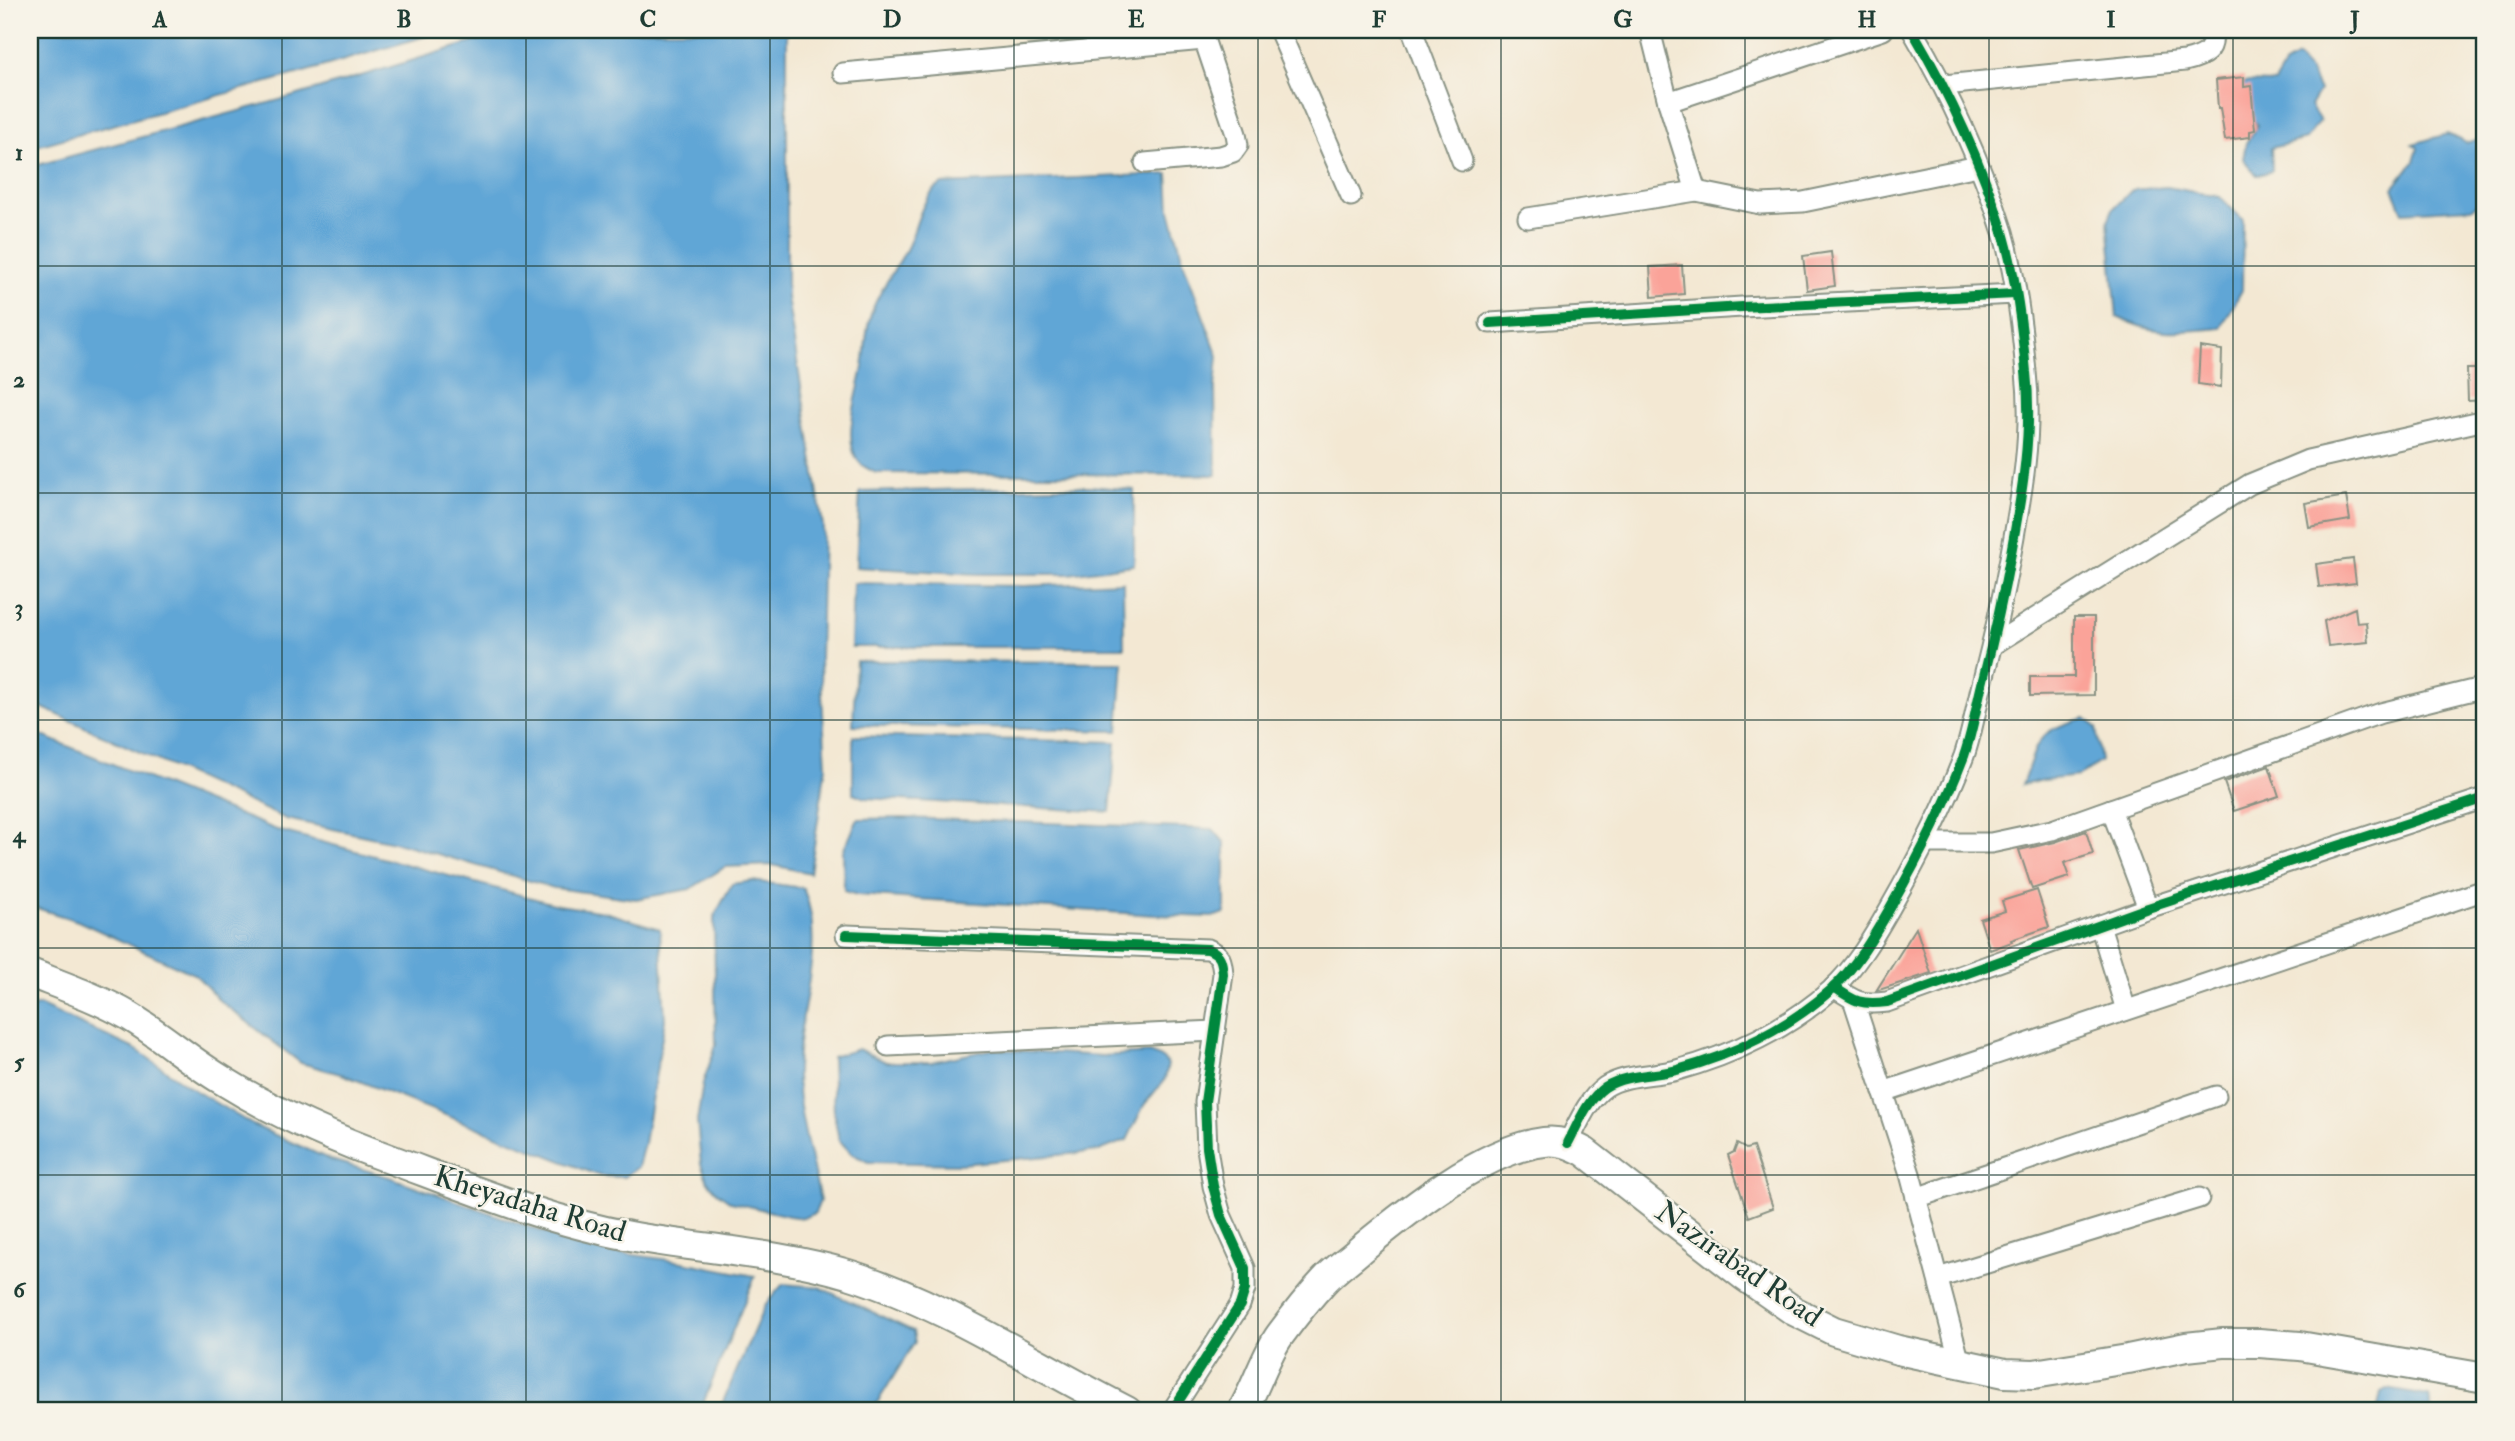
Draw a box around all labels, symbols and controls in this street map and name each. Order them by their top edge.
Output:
text: A [152,5,168,34]
text: B [396,5,412,34]
text: C [640,5,656,34]
text: D [883,5,901,34]
text: E [1128,5,1145,34]
text: F [1372,5,1387,34]
text: G [1613,5,1633,34]
text: H [1858,5,1877,34]
text: I [2106,5,2116,34]
text: J [2349,5,2360,35]
text: 1 [15,138,23,167]
text: 2 [13,365,25,394]
text: 3 [15,593,23,622]
text: 4 [12,820,27,849]
text: 5 [14,1047,25,1076]
street label: Kheyadaha Road [430,1157,631,1251]
street label: Nazirabad Road [1648,1193,1830,1335]
text: 6 [13,1275,27,1304]

